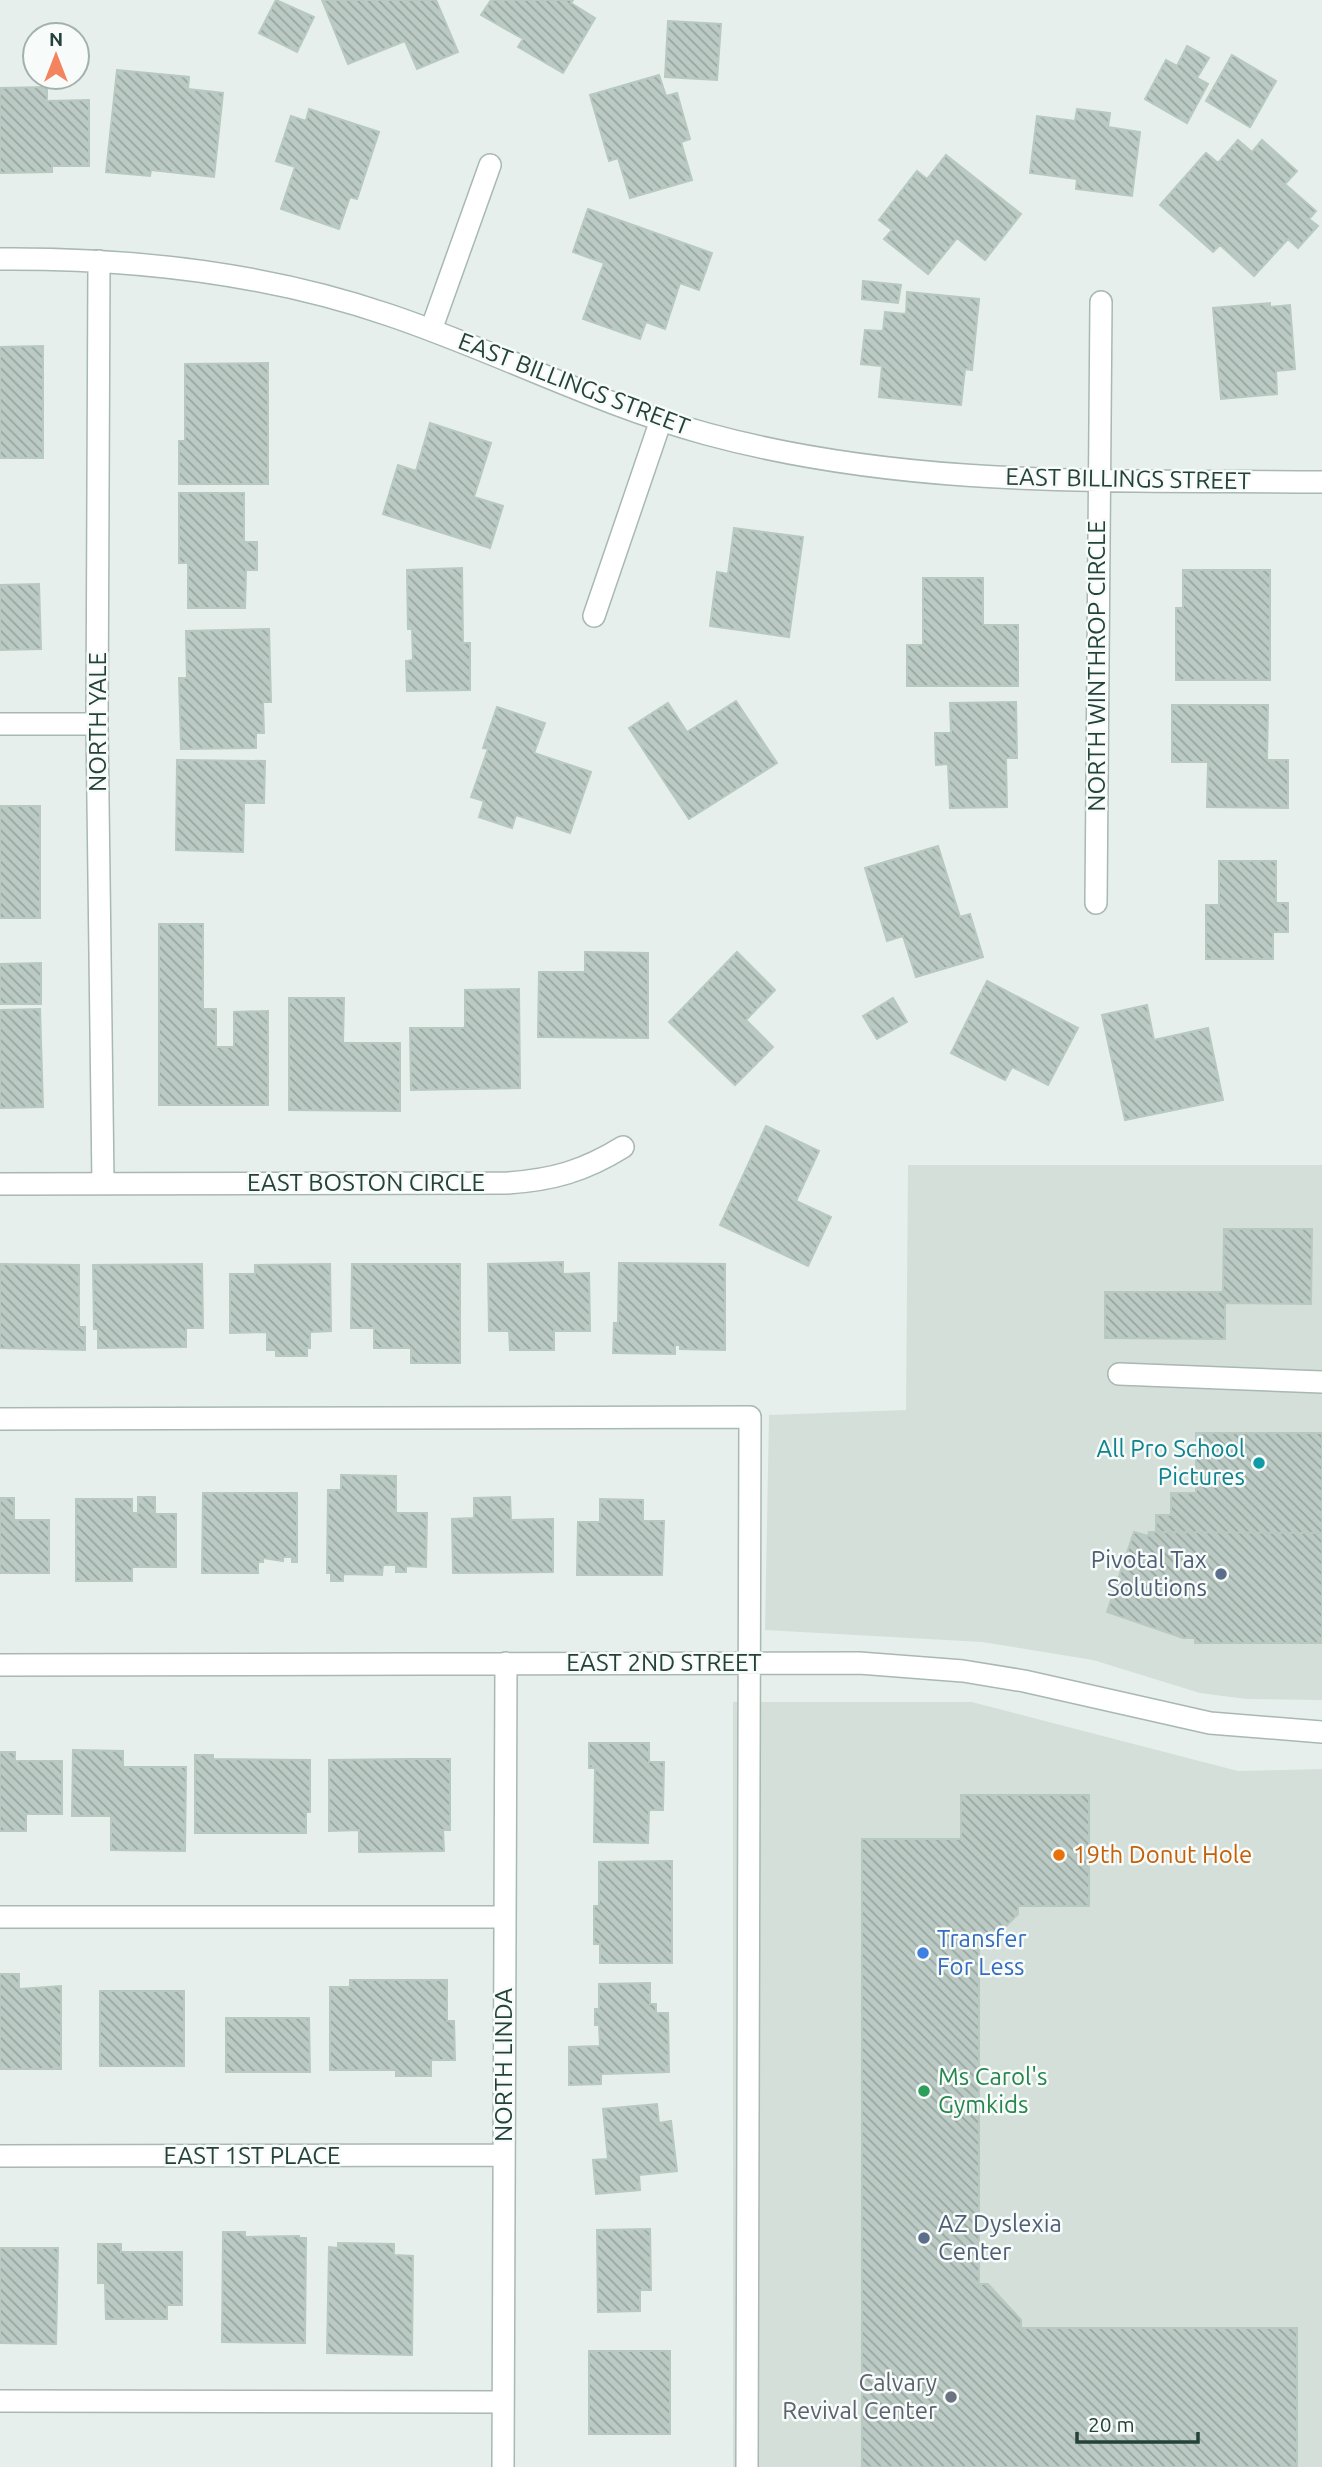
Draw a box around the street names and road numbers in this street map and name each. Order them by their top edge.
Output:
street label: EAST BILLINGS STREET [455,327,694,440]
street label: EAST BILLINGS STREET [1005,463,1251,494]
street label: NORTH WINTHROP CIRCLE [1083,520,1110,812]
street label: NORTH YALE [84,652,111,792]
street label: EAST BOSTON CIRCLE [247,1169,485,1196]
street label: EAST 2ND STREET [566,1649,762,1676]
street label: NORTH LINDA [490,1988,517,2142]
street label: EAST 1ST PLACE [164,2142,340,2169]

